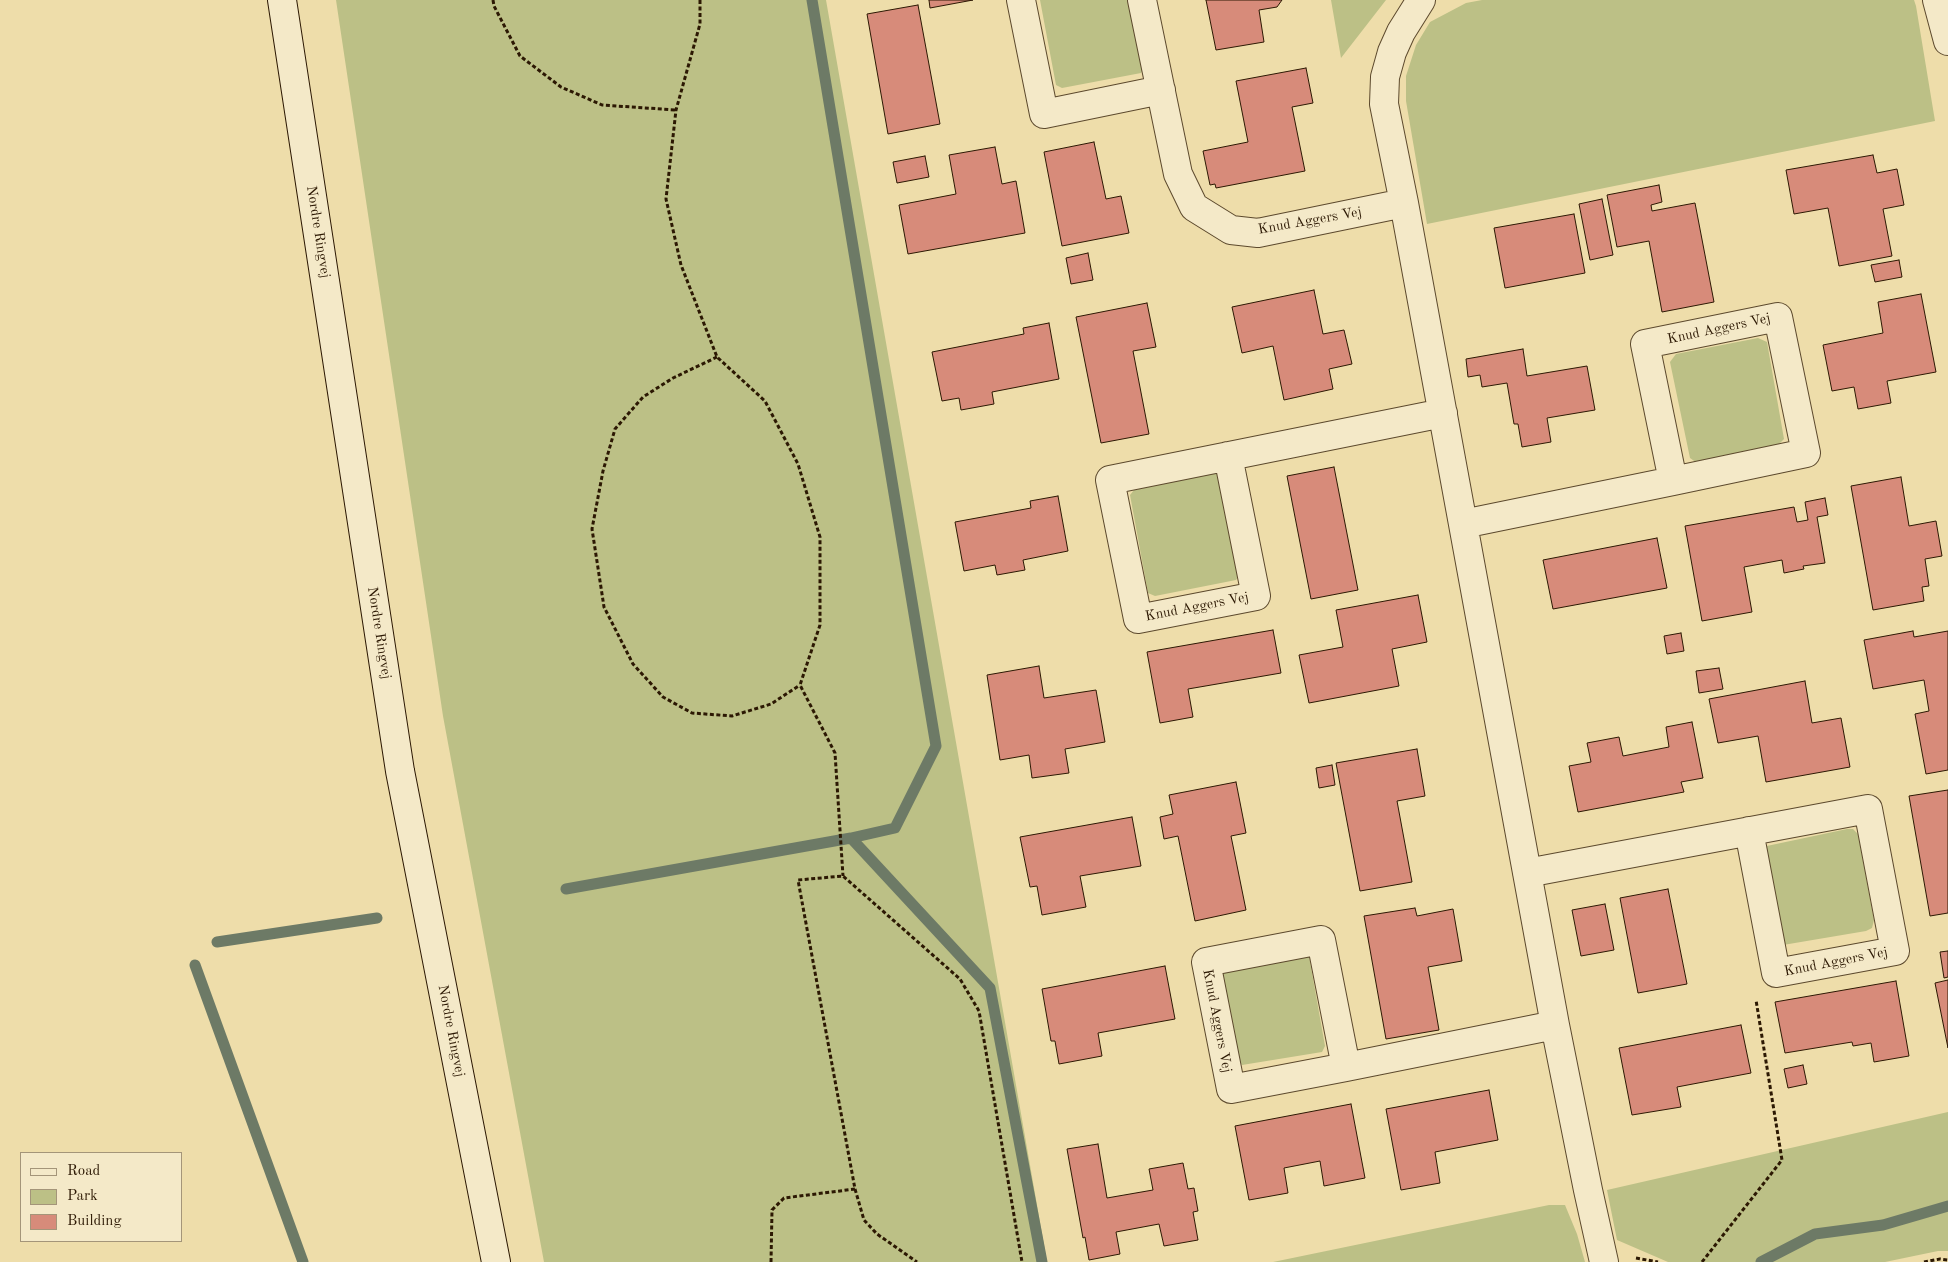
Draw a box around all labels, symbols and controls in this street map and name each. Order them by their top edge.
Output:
street label: Nordre Ringvej [302,185,334,279]
street label: Knud Aggers Vej [1257,204,1363,238]
street label: Knud Aggers Vej [1666,310,1772,348]
street label: Nordre Ringvej [363,586,395,680]
street label: Knud Aggers Vej [1144,589,1250,625]
street label: Knud Aggers Vej [1783,944,1889,980]
street label: Knud Aggers Vej [1199,968,1235,1074]
street label: Nordre Ringvej [434,984,468,1078]
legend [20,1152,182,1242]
text: Road [67,1164,100,1179]
text: Park [67,1189,98,1204]
text: Building [67,1214,122,1229]

